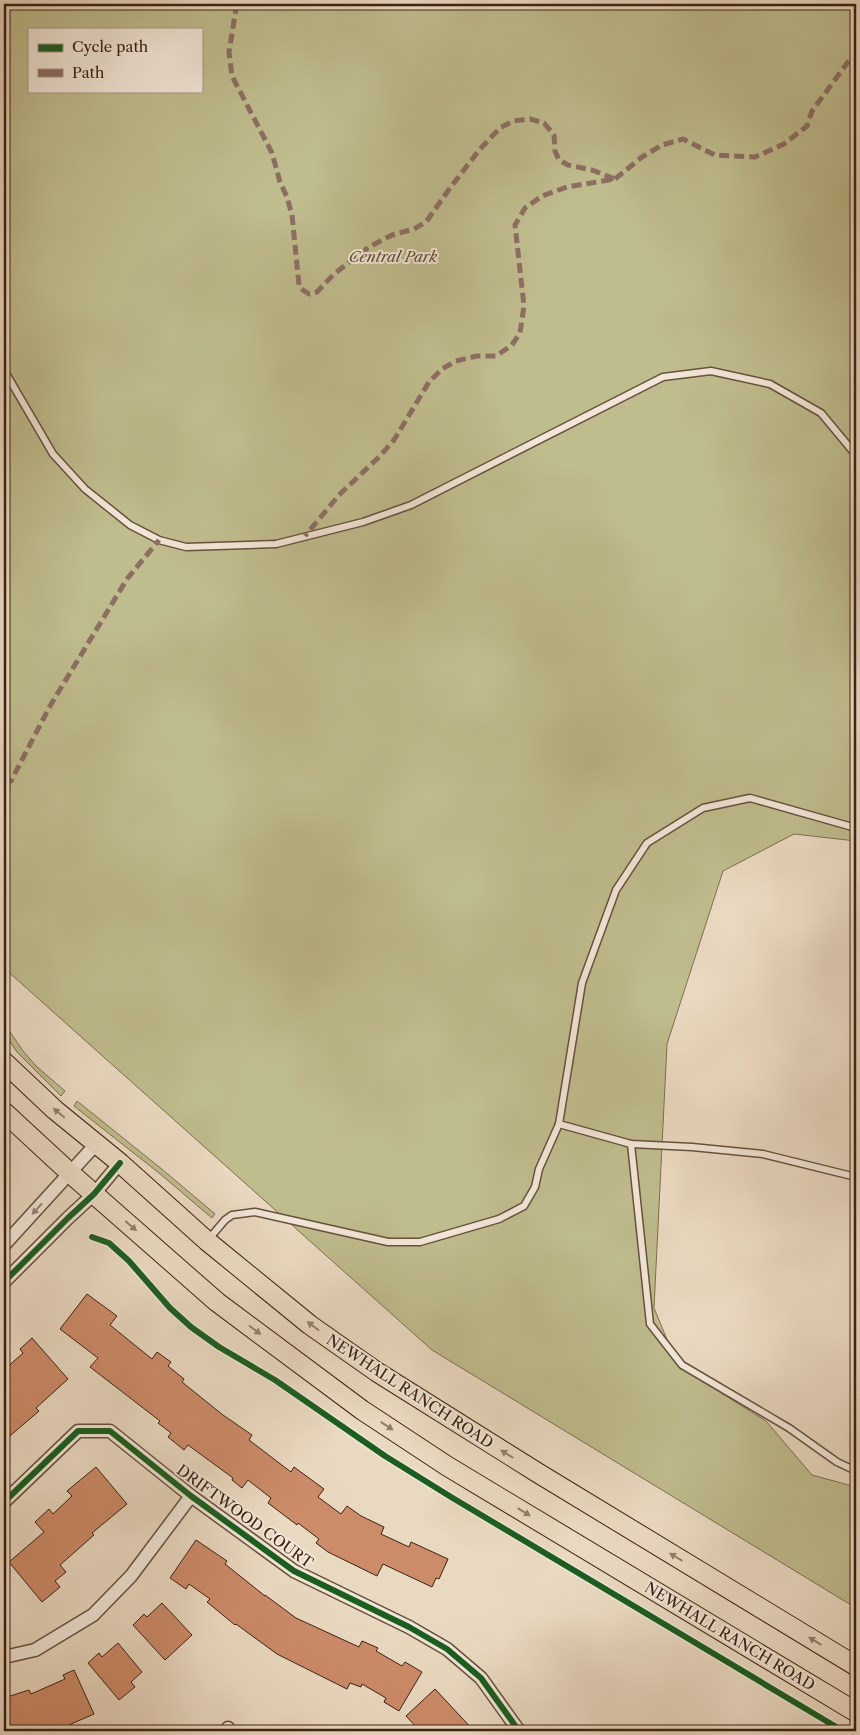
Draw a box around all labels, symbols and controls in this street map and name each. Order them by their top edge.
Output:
legend [28,28,202,92]
text: Cycle path [72,37,149,56]
text: Path [72,63,105,82]
park label: Central Park [349,247,437,266]
one-way arrow [53,1107,66,1118]
one-way arrow [31,1202,43,1214]
one-way arrow [124,1220,136,1232]
one-way arrow [307,1321,320,1332]
one-way arrow [248,1325,262,1335]
street label: NEWHALL RANCH ROAD [323,1330,497,1452]
one-way arrow [380,1421,393,1431]
one-way arrow [500,1449,514,1458]
street label: DRIFTWOOD COURT [173,1460,317,1572]
one-way arrow [518,1508,531,1517]
one-way arrow [669,1552,682,1561]
street label: NEWHALL RANCH ROAD [641,1578,819,1694]
one-way arrow [808,1636,821,1645]

